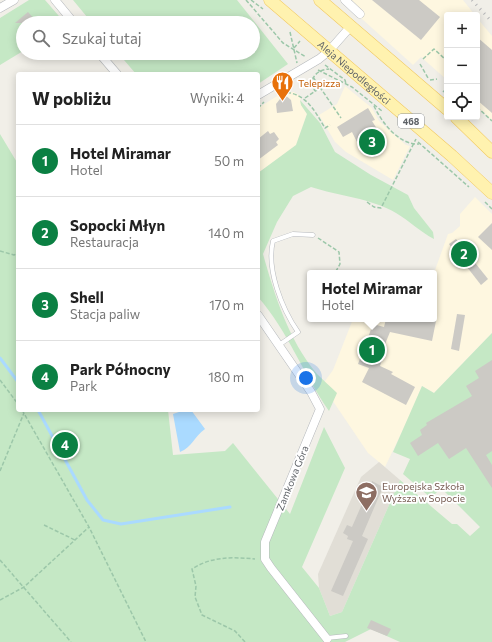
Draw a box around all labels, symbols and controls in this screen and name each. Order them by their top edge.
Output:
map controls [444,12,480,120]
button: + [444,12,480,48]
search box [16,16,260,60]
icon: search [30,27,52,49]
text: Szukaj tutaj [62,29,142,47]
street label: Aleja Niepodległości [316,38,393,107]
button: − [444,48,480,84]
restaurant icon: Telepizza [270,70,296,103]
place label: Telepizza [298,77,340,89]
button: locate [444,84,480,120]
text: W pobliżu [32,88,111,109]
text: Wyniki: 4 [190,90,244,106]
road number: 468 [398,114,424,128]
pin: 3 [359,127,385,157]
text: Hotel Miramar [70,144,171,162]
text: 1 [42,153,48,169]
text: 50 m [214,153,244,169]
text: Hotel [70,162,103,178]
text: Sopocki Młyn [70,216,165,234]
text: 2 [41,225,49,241]
text: 140 m [208,225,244,241]
text: Restauracja [70,234,139,250]
pin: 2 [451,239,477,269]
popup [307,270,437,322]
text: Hotel Miramar [321,279,423,297]
text: Shell [70,288,104,306]
text: 3 [41,297,49,313]
text: 170 m [209,297,244,313]
text: Hotel [321,297,354,313]
text: Stacja paliw [70,306,140,322]
pin: 1 [359,335,385,365]
text: Park Północny [70,360,171,378]
your location [296,368,316,388]
text: 4 [41,369,49,385]
text: 180 m [208,369,244,385]
text: Park [70,378,97,394]
pin: 4 [52,430,78,460]
street label: Zamkowa Góra [273,444,311,512]
school or university icon: Europejska Szkoła Wyższa w Sopocie [353,479,379,512]
place label: Europejska Szkoła Wyższa w Sopocie [382,480,465,504]

